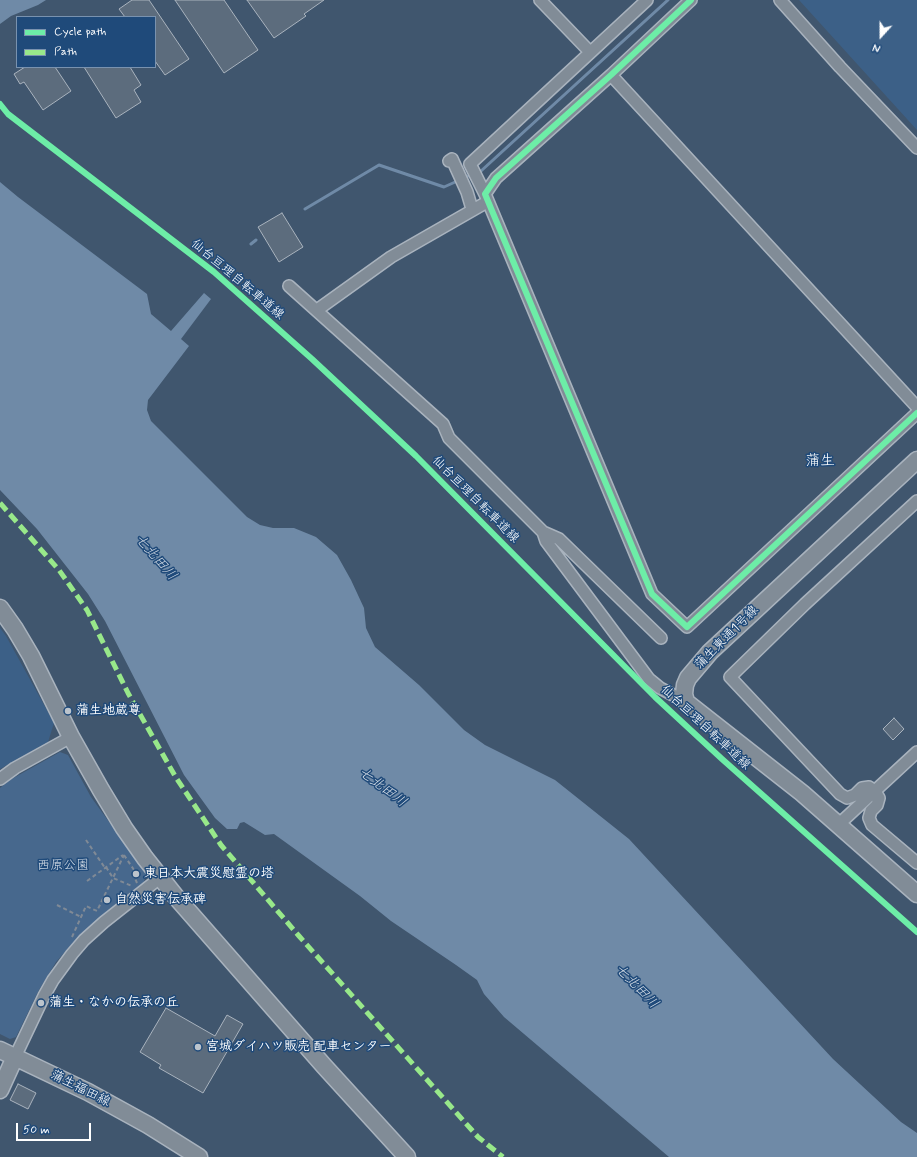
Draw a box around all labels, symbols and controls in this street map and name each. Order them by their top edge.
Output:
legend [16,16,156,68]
north arrow [861,16,901,56]
text: Cycle path [54,24,106,40]
text: N [871,39,883,55]
text: Path [54,44,77,60]
street label: 仙台亘理自転車道線 [187,236,287,324]
street label: 仙台亘理自転車道線 [428,453,522,547]
district label: 蒲生 [805,453,835,471]
water label: 七北田川 [130,531,180,585]
street label: 蒲生東通1号線 [692,603,762,673]
street label: 仙台亘理自転車道線 [657,682,753,774]
place label: 蒲生地蔵尊 [76,703,141,719]
marker: 蒲生地蔵尊 [63,706,73,716]
water label: 七北田川 [355,764,409,812]
park label: 西原公園 [37,858,89,874]
place label: 東日本大震災慰霊の塔 [144,866,274,882]
marker: 東日本大震災慰霊の塔 [131,869,141,879]
place label: 自然災害伝承碑 [115,892,206,908]
marker: 自然災害伝承碑 [102,895,112,905]
water label: 七北田川 [611,961,661,1013]
place label: 蒲生・なかの伝承の丘 [49,995,179,1011]
marker: 蒲生・なかの伝承の丘 [36,998,46,1008]
place label: 宮城ダイハツ販売 配車センター [206,1039,392,1055]
marker: 宮城ダイハツ販売 配車センター [193,1042,203,1052]
street label: 蒲生福田線 [48,1067,112,1111]
scale bar [18,1115,93,1141]
text: 50 m [23,1122,50,1138]

